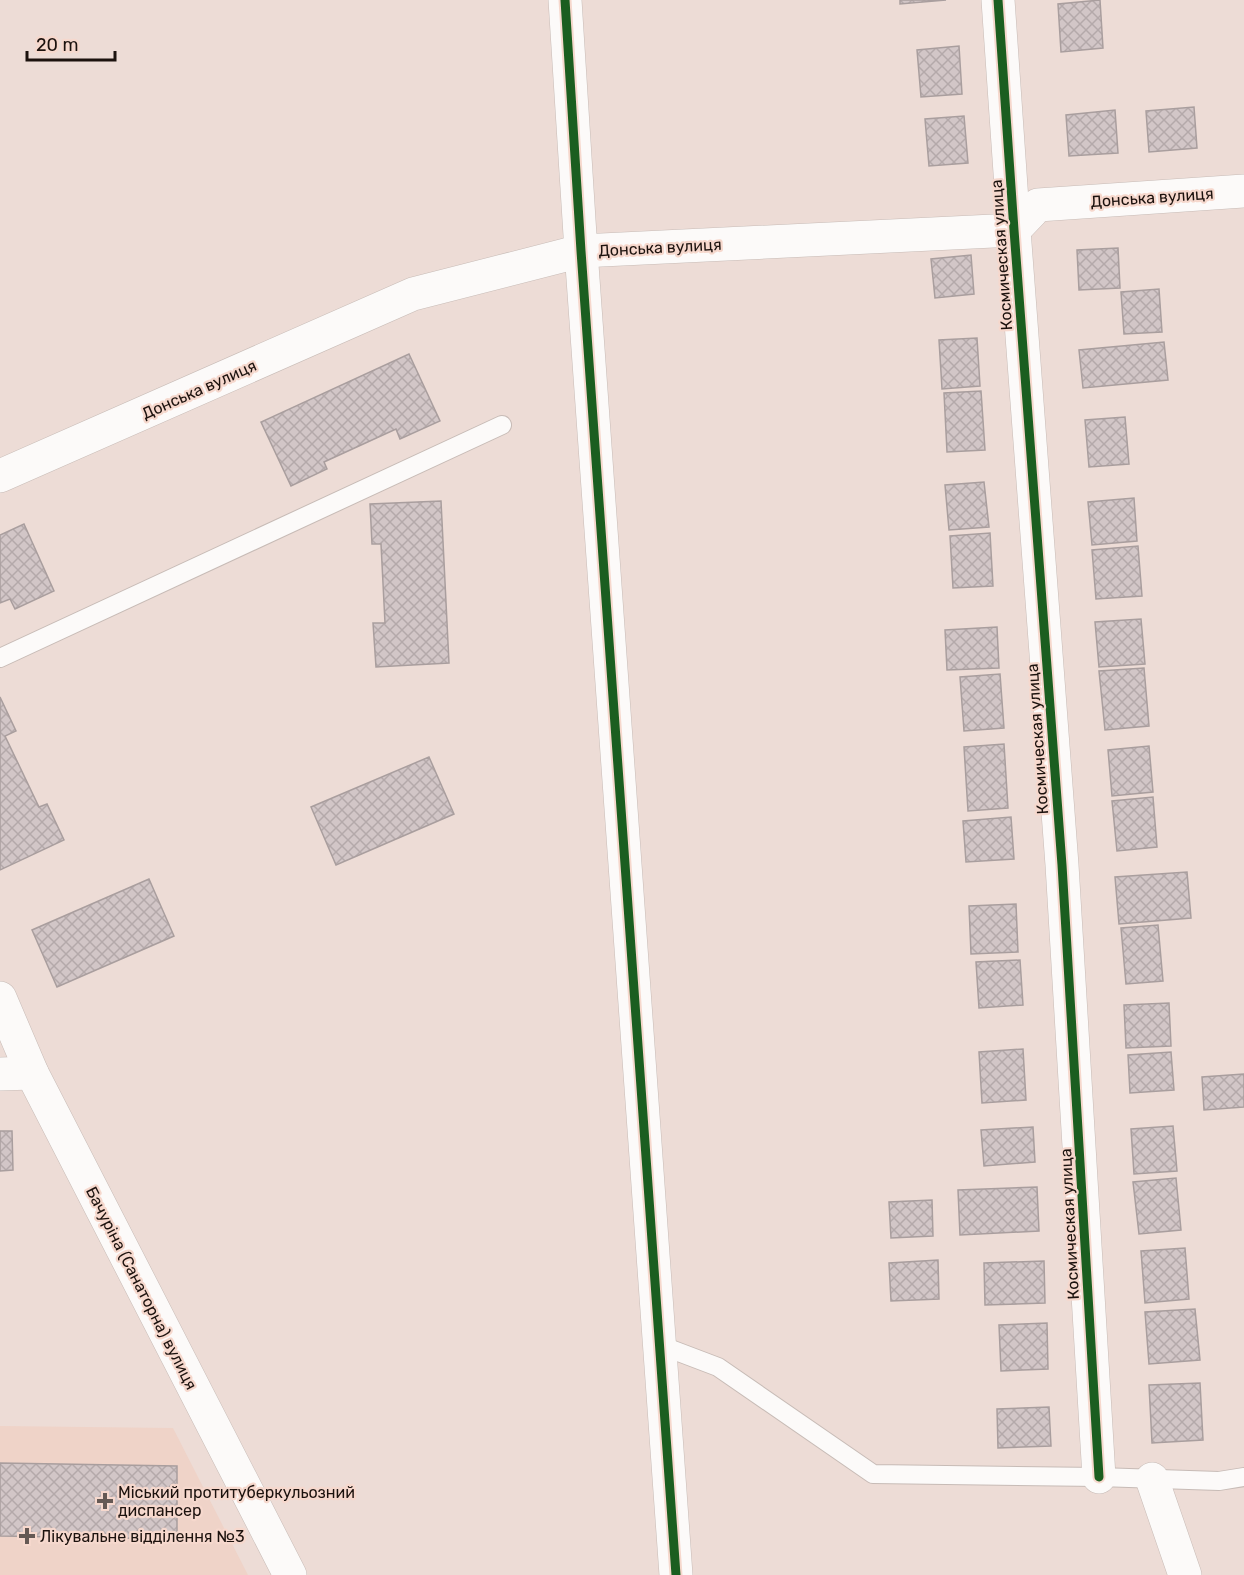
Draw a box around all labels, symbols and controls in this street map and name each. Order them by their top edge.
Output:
scale bar [27,24,116,62]
text: 20 m [36,34,78,56]
street label: Космическая улица [987,179,1016,331]
street label: Донська вулиця [1090,184,1214,211]
street label: Донська вулиця [598,235,722,260]
street label: Донська вулиця [139,356,259,423]
street label: Космическая улица [1023,663,1052,815]
street label: Космическая улица [1056,1148,1083,1300]
street label: Бачуріна (Санаторна) вулиця [82,1184,201,1393]
place label: Міський протитуберкульозний диспансер [118,1483,355,1520]
marker: Міський протитуберкульозний диспансер [96,1492,114,1510]
marker: Лікувальне відділення №3 [18,1527,36,1545]
place label: Лікувальне відділення №3 [40,1527,245,1546]

